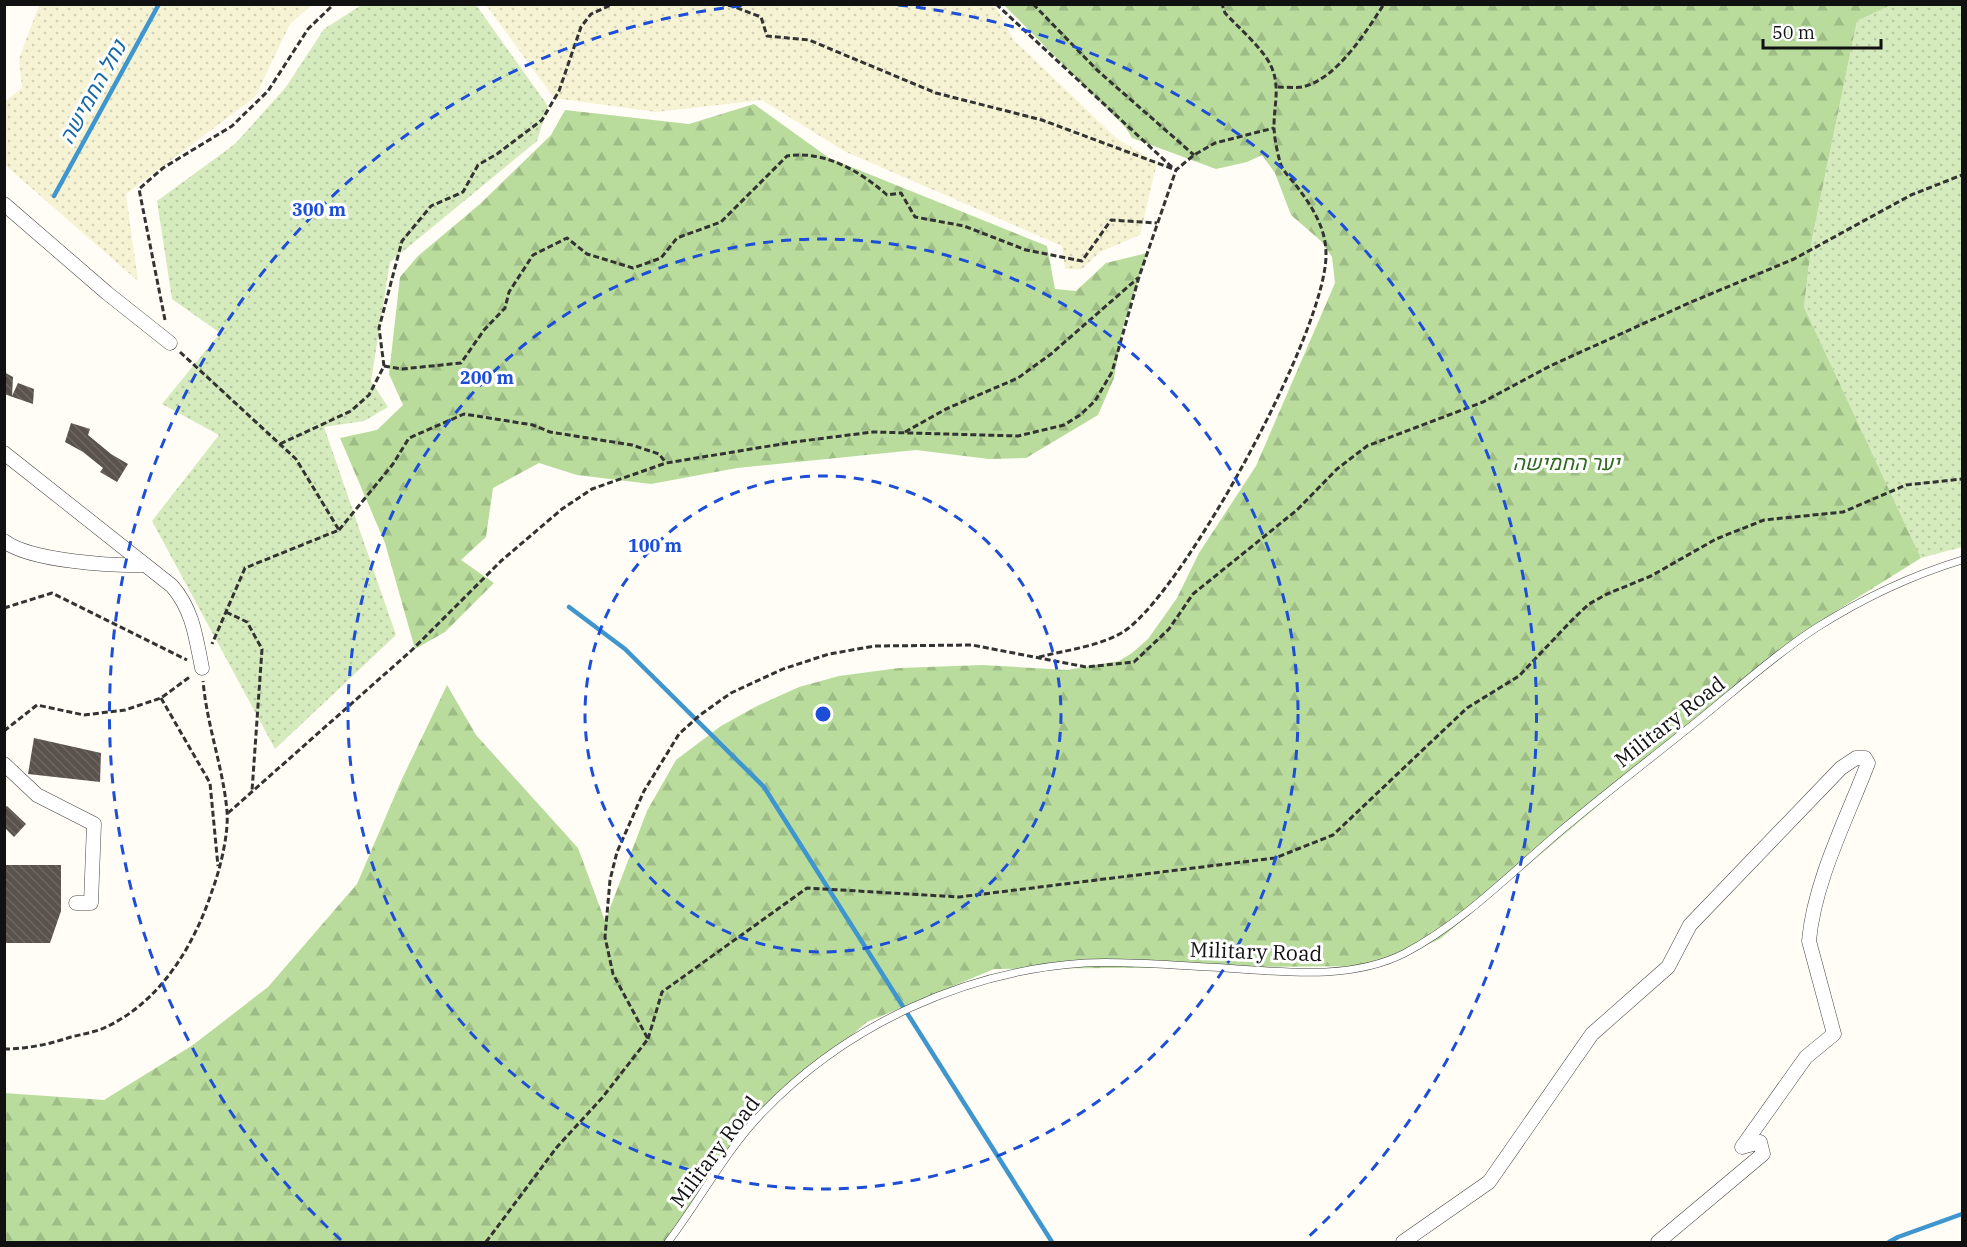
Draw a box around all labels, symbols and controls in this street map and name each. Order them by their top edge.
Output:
scale bar [1763,12,1882,50]
text: 50 m [1772,21,1815,44]
water label: נחל החמישה [51,33,133,149]
text: 300 m [292,198,347,221]
text: 200 m [460,366,515,389]
park label: יער החמישה [1512,448,1621,476]
text: 100 m [628,534,683,557]
street label: Military Road [1608,669,1731,773]
centre of rings [813,704,833,724]
street label: Military Road [1189,935,1323,967]
street label: Military Road [663,1090,765,1213]

